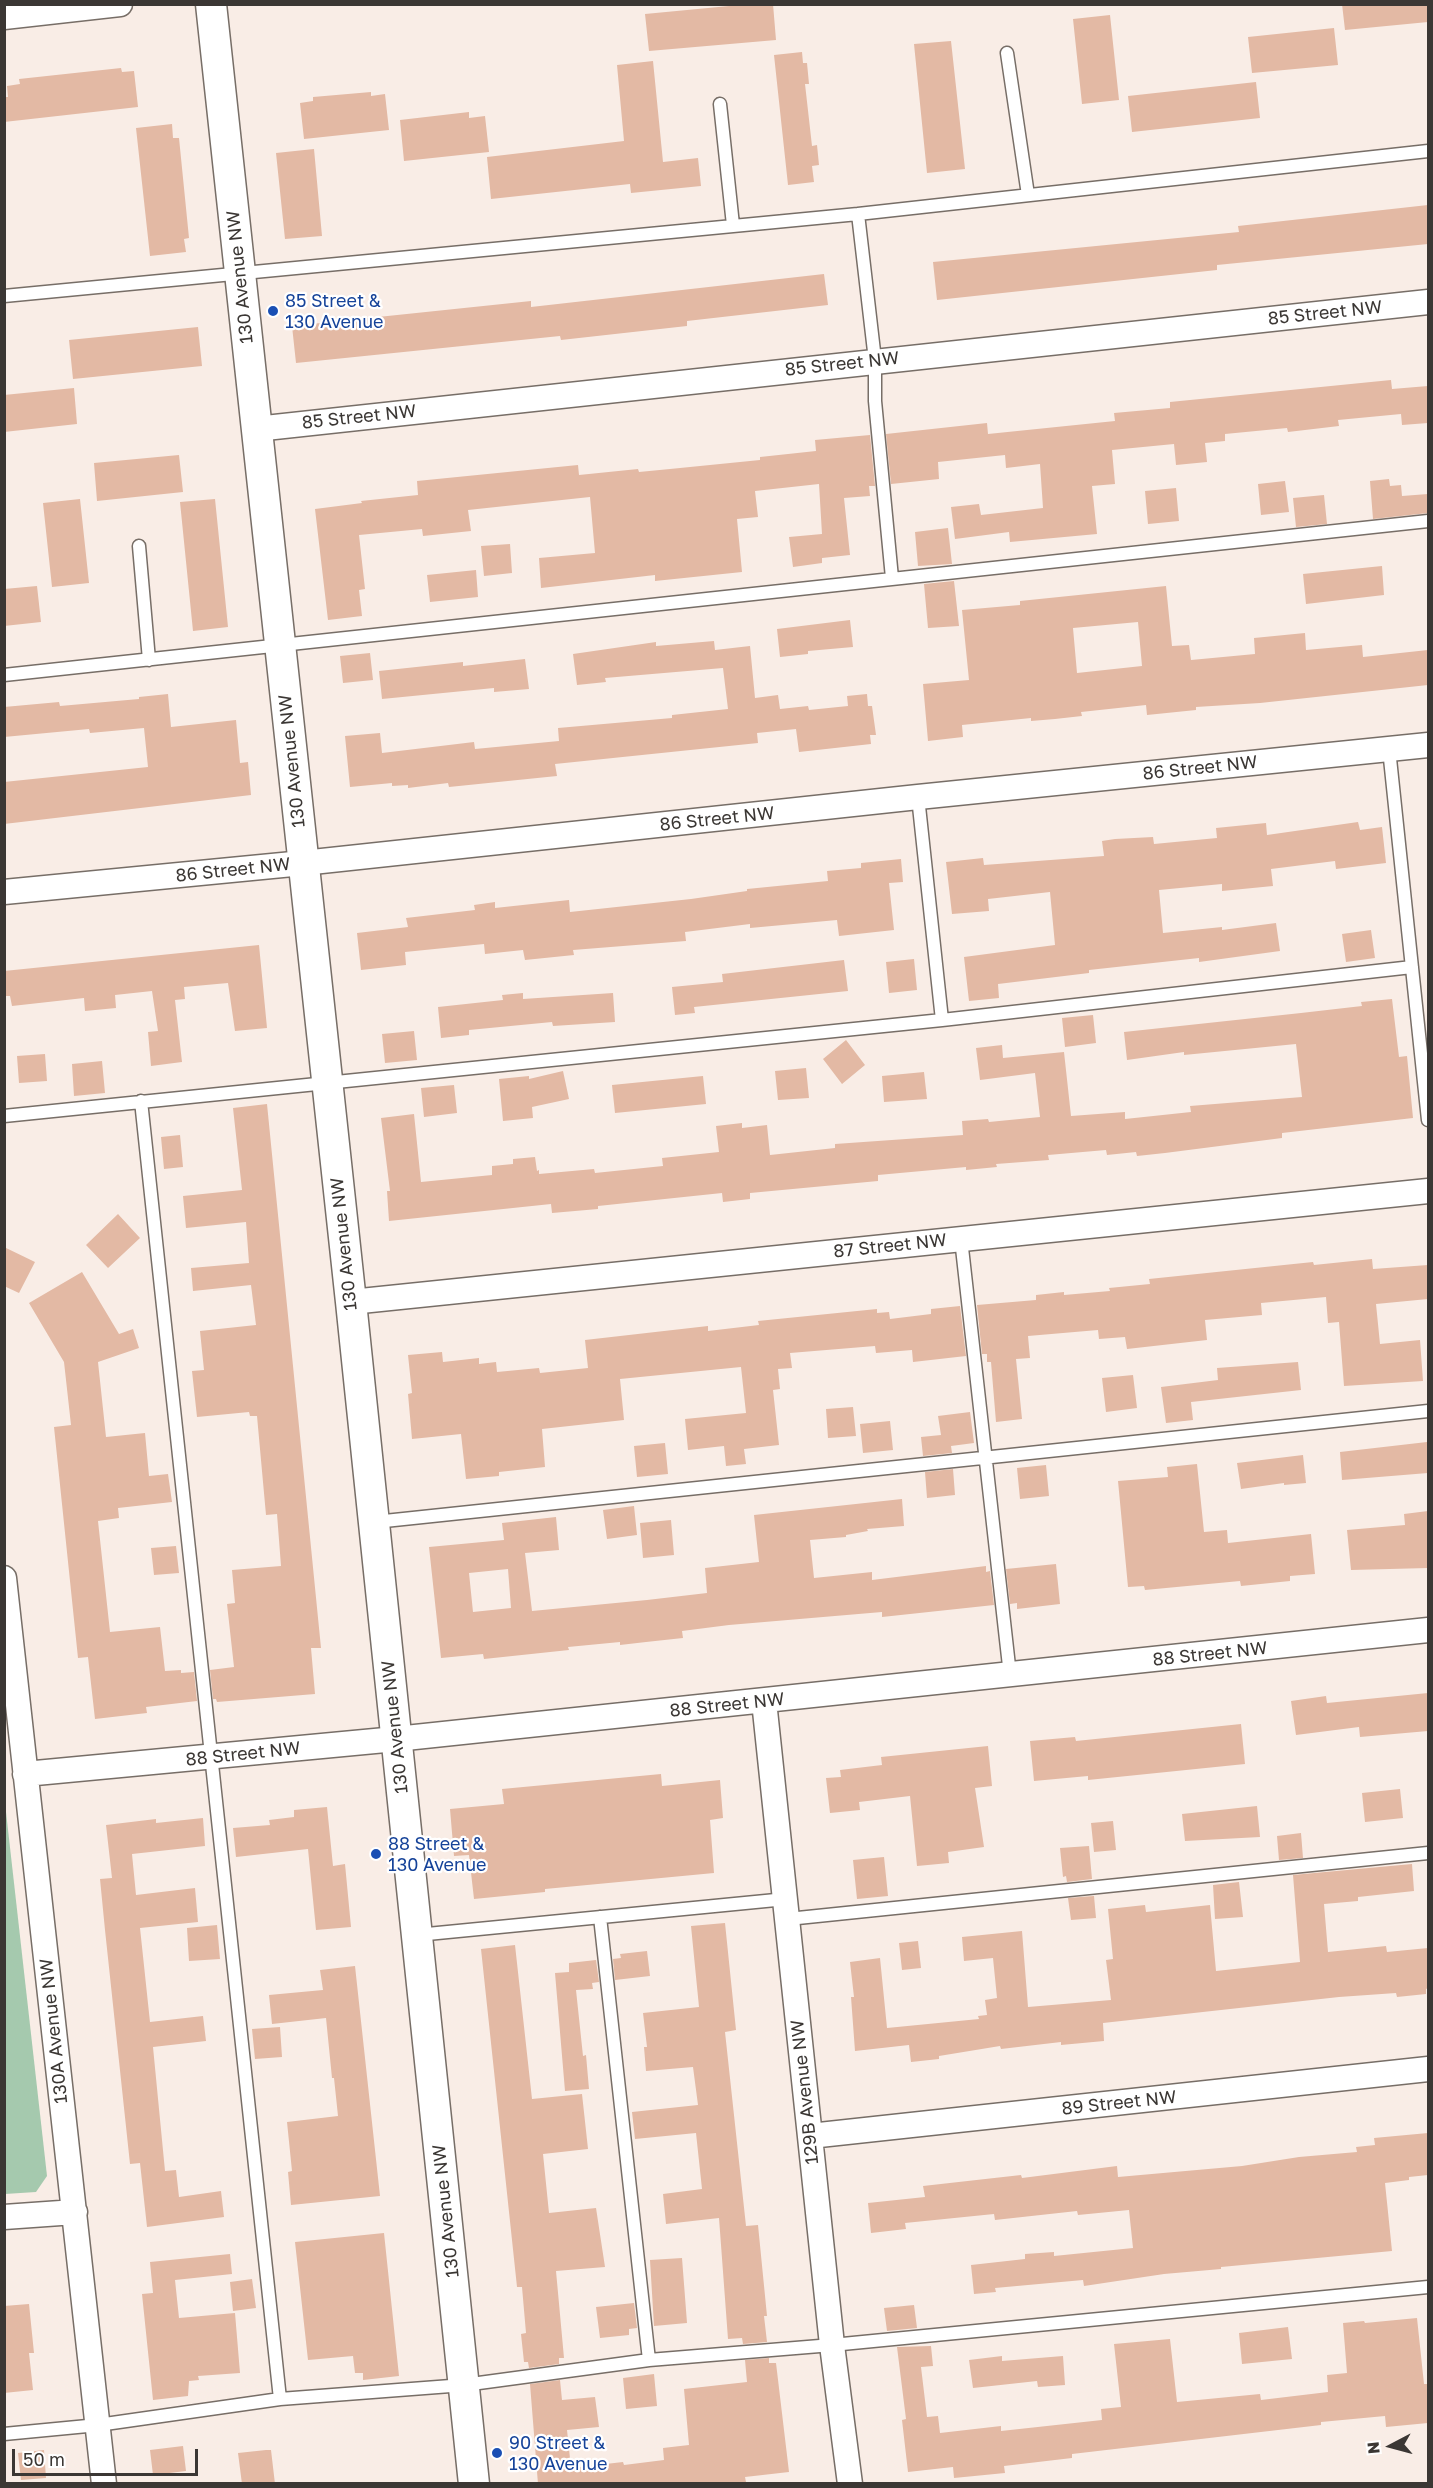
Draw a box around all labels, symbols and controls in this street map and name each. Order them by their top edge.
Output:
street label: 130 Avenue NW [222,209,258,345]
place label: 85 Street & 130 Avenue [285,290,383,332]
street label: 85 Street NW [1267,296,1383,330]
marker: 85 Street & 130 Avenue [266,304,280,318]
street label: 85 Street NW [784,347,900,381]
street label: 85 Street NW [301,400,417,434]
street label: 130 Avenue NW [274,693,310,829]
street label: 86 Street NW [1142,751,1258,785]
street label: 86 Street NW [659,802,775,836]
street label: 86 Street NW [175,853,291,887]
street label: 130 Avenue NW [326,1176,362,1312]
street label: 87 Street NW [832,1229,948,1263]
street label: 88 Street NW [1152,1637,1268,1671]
street label: 130 Avenue NW [377,1659,413,1795]
street label: 88 Street NW [669,1688,785,1722]
street label: 88 Street NW [185,1737,301,1771]
place label: 88 Street & 130 Avenue [388,1833,486,1876]
marker: 88 Street & 130 Avenue [369,1847,383,1861]
street label: 130A Avenue NW [36,1957,72,2105]
street label: 129B Avenue NW [787,2018,823,2166]
street label: 89 Street NW [1061,2086,1177,2120]
street label: 130 Avenue NW [428,2143,464,2279]
north arrow [1361,2416,1421,2476]
place label: 90 Street & 130 Avenue [509,2432,607,2474]
scale bar [15,2437,201,2475]
text: N [1363,2441,1384,2455]
marker: 90 Street & 130 Avenue [490,2446,504,2460]
text: 50 m [23,2448,65,2470]

